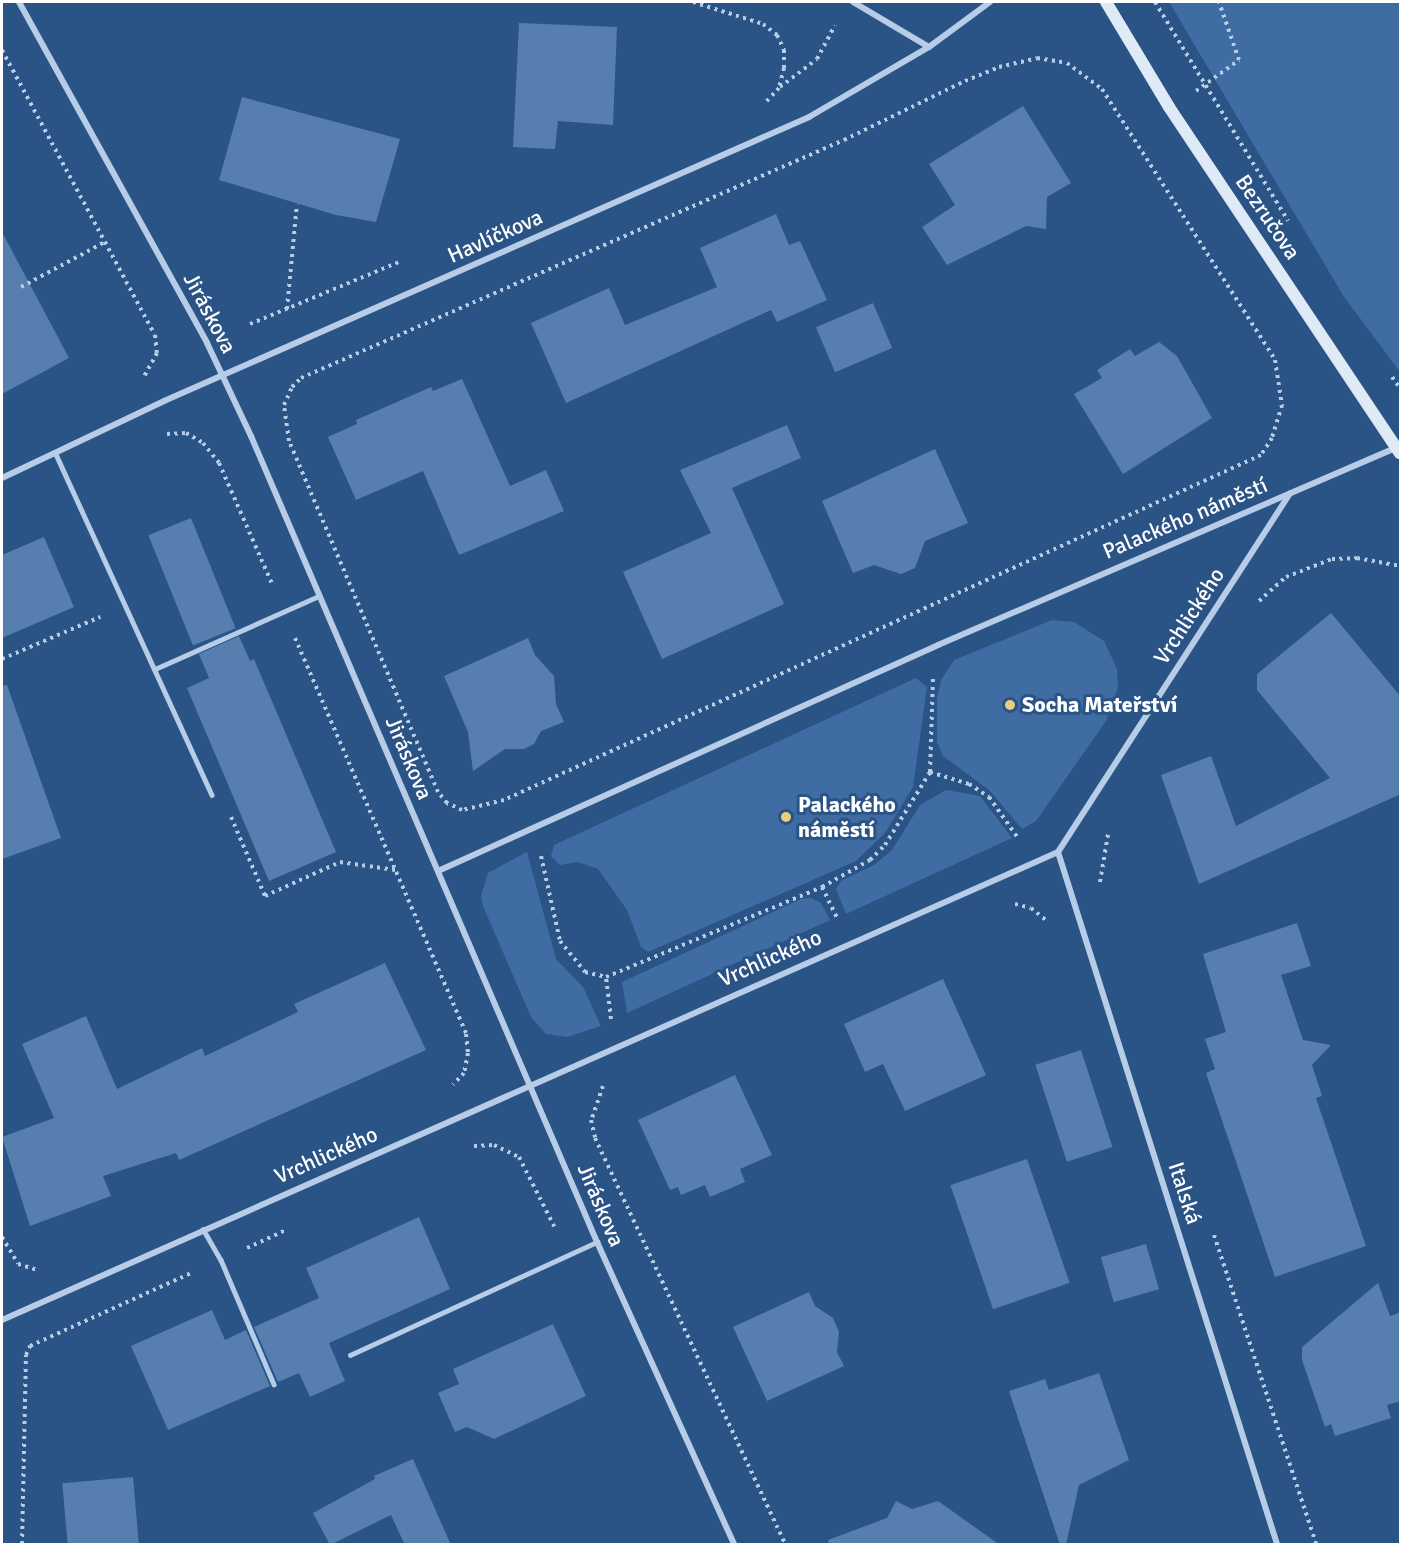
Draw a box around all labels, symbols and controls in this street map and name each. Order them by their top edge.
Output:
street label: Bezručova [1230,169,1306,265]
street label: Havlíčkova [443,203,547,269]
street label: Jiráskova [178,268,242,358]
street label: Palackého náměstí [1099,471,1271,565]
street label: Vrchlického [1148,563,1230,669]
place label: Socha Mateřství [1022,692,1177,718]
marker: Socha Mateřství [1003,698,1017,712]
street label: Jiráskova [380,713,438,803]
place label: Palackého náměstí [798,791,896,842]
marker: Palackého náměstí [779,810,793,824]
street label: Vrchlického [714,924,826,992]
street label: Vrchlického [270,1121,382,1189]
street label: Italská [1163,1159,1207,1227]
street label: Jiráskova [572,1160,630,1250]

